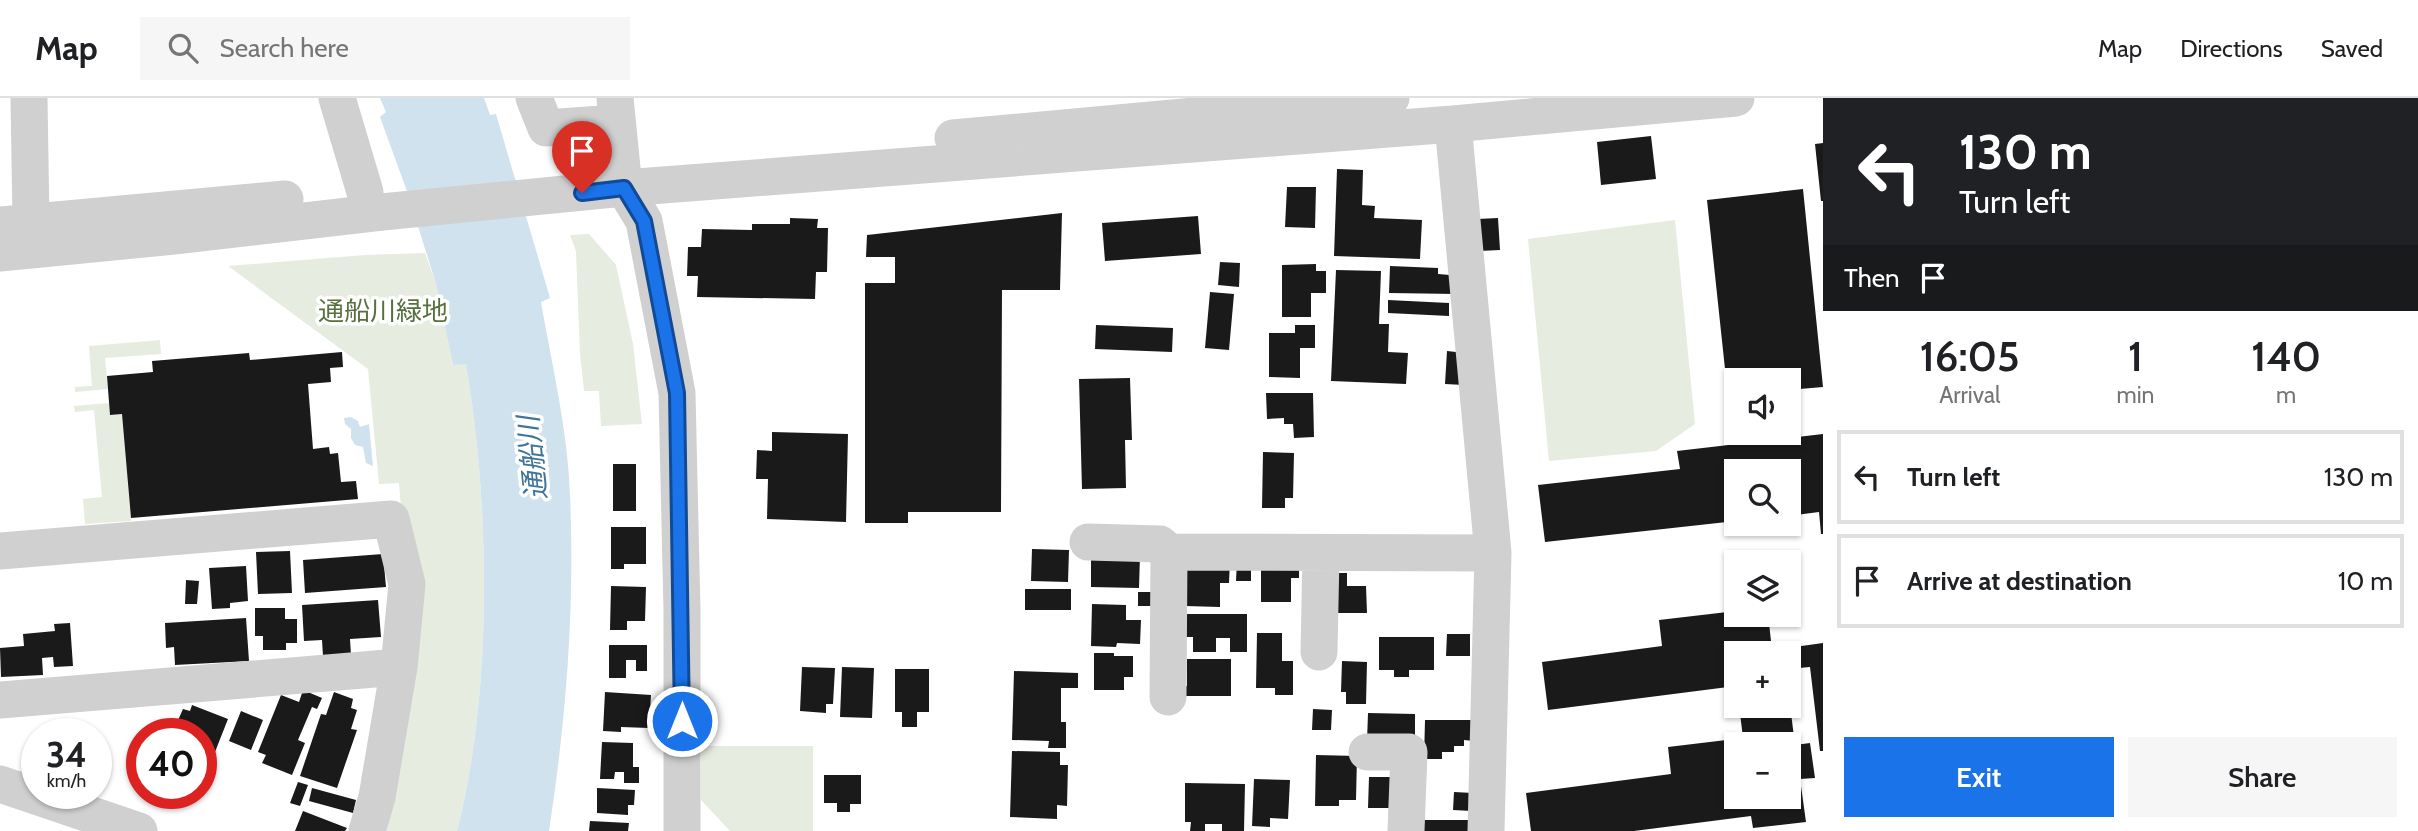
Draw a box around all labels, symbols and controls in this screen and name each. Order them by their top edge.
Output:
search box [140,17,630,80]
text: Map [35,28,98,68]
icon: search [164,29,202,67]
text: Search here [220,32,349,64]
text: Map [2098,34,2142,63]
text: Directions [2180,34,2283,63]
text: Saved [2321,34,2383,63]
pin [552,121,612,193]
text: 130 m [1959,122,2092,181]
icon: left [1844,126,1935,217]
icon: arrive [563,132,601,170]
text: Turn left [1959,182,2070,221]
icon: arrive [1914,259,1952,297]
text: Then [1844,262,1900,294]
park label: 通船川緑地 [318,295,448,327]
text: 16:05 [1920,330,2020,382]
text: 1 [2128,330,2143,382]
text: 140 [2251,330,2321,382]
map controls [1724,368,1801,809]
button: sound [1724,368,1801,445]
text: Arrival [1939,381,2000,409]
text: min [2117,381,2154,409]
text: m [2276,381,2296,409]
water label: 通船川 [510,411,553,502]
icon: left [1848,458,1886,496]
button: search [1724,459,1801,536]
text: Turn left [1907,461,2000,493]
text: 130 m [2324,461,2393,493]
button: layers [1724,550,1801,627]
icon: arrive [1848,562,1886,600]
text: Arrive at destination [1907,565,2132,597]
text: 10 m [2338,565,2393,597]
button: + [1724,641,1801,718]
position arrow [645,684,719,758]
speed limit sign: 40 [126,718,217,809]
button: − [1724,732,1801,809]
text: 34 [46,733,87,776]
button: Exit [1844,737,2114,817]
button: Share [2128,737,2397,817]
text: km/h [47,770,86,792]

